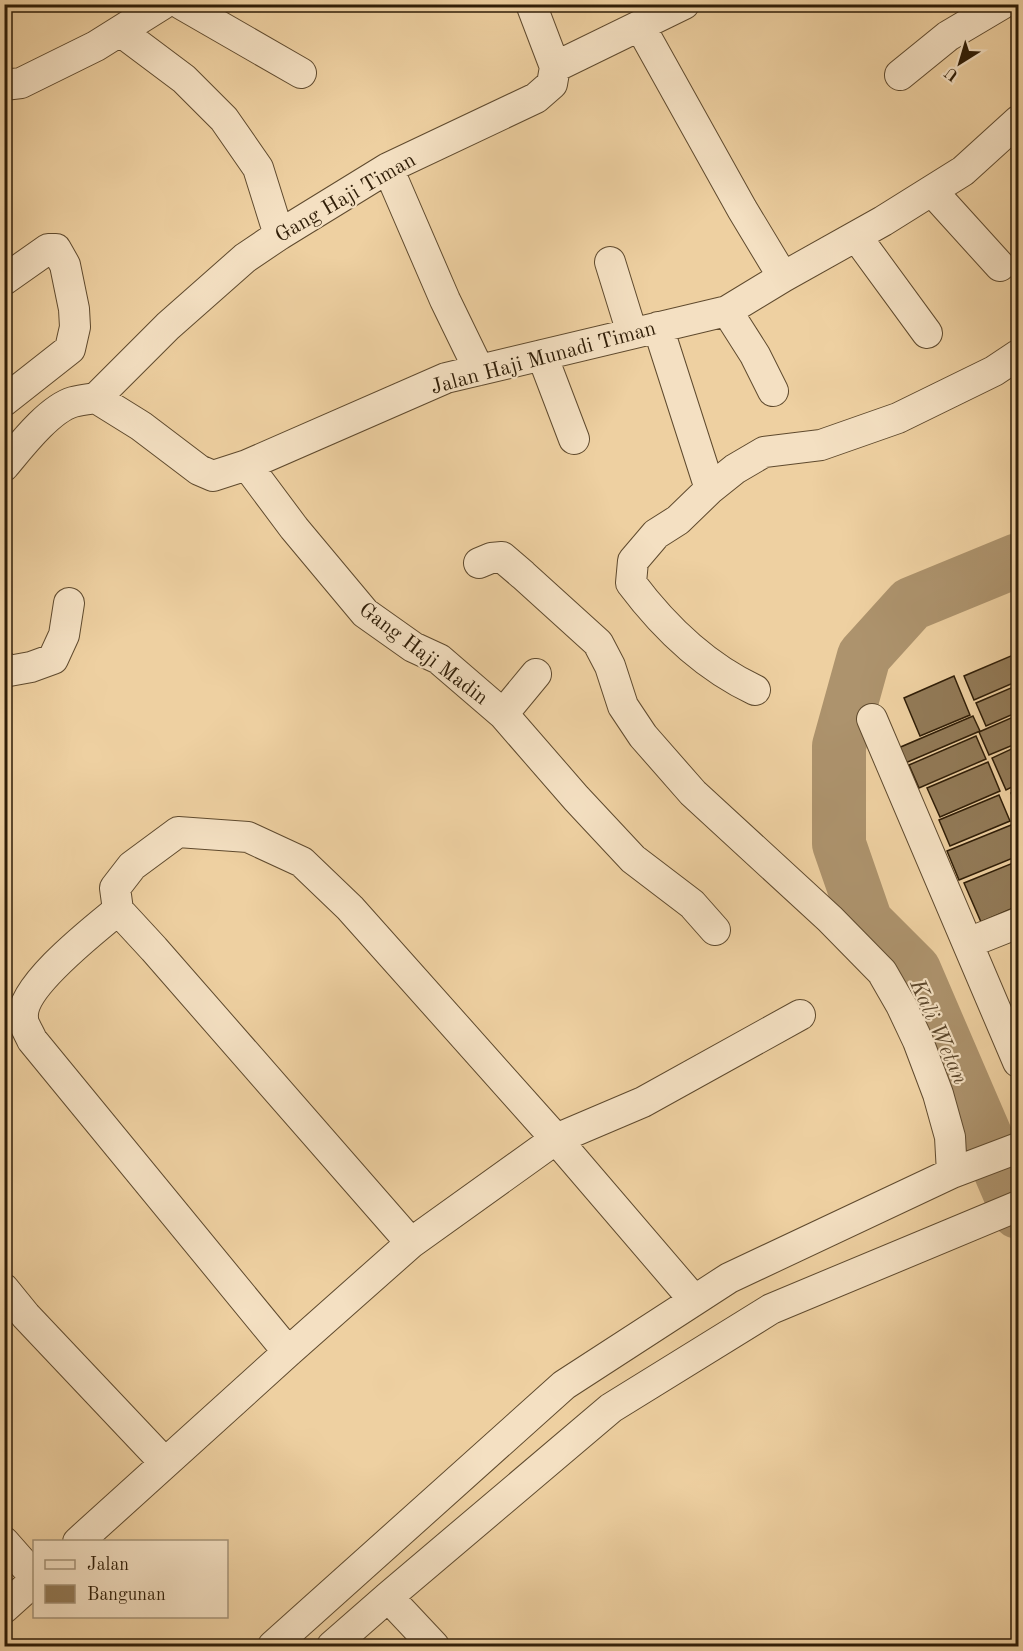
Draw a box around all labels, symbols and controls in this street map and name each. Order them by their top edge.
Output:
north arrow [930,33,990,93]
text: U [942,63,962,84]
street label: Gang Haji Timan [272,150,420,247]
street label: Jalan Haji Munadi Timan [428,318,658,399]
street label: Gang Haji Madin [355,599,491,709]
water label: Kali Wetan [905,975,971,1088]
legend [33,1540,228,1618]
text: Jalan [87,1556,129,1574]
text: Bangunan [87,1586,166,1604]

